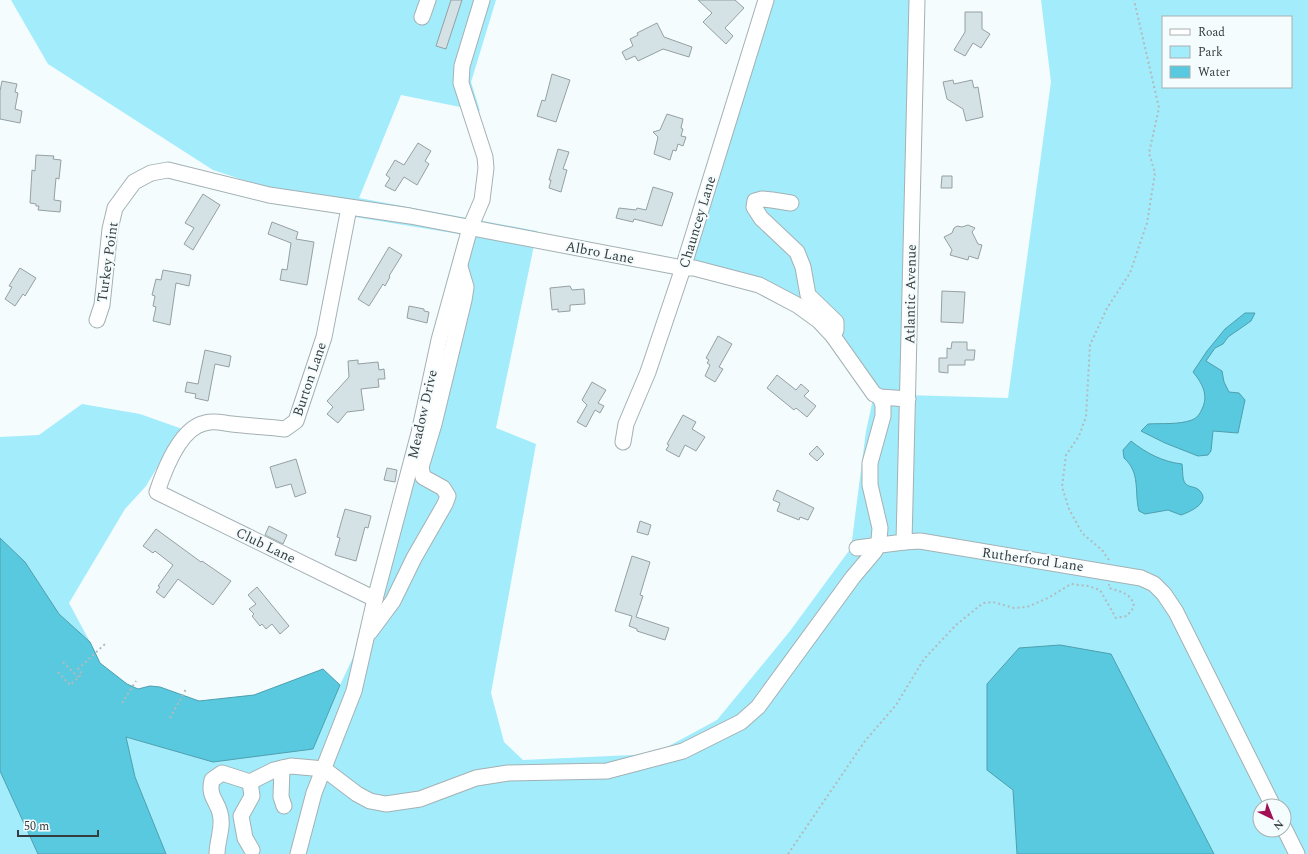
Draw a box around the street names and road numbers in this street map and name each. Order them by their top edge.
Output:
street label: Chauncey Lane [673,173,722,271]
street label: Turkey Point [91,220,124,304]
street label: Albro Lane [564,236,636,269]
street label: Atlantic Avenue [899,244,922,344]
street label: Burton Lane [287,339,332,419]
street label: Meadow Drive [402,367,443,461]
street label: Club Lane [232,522,299,569]
street label: Rutherford Lane [981,542,1085,577]

